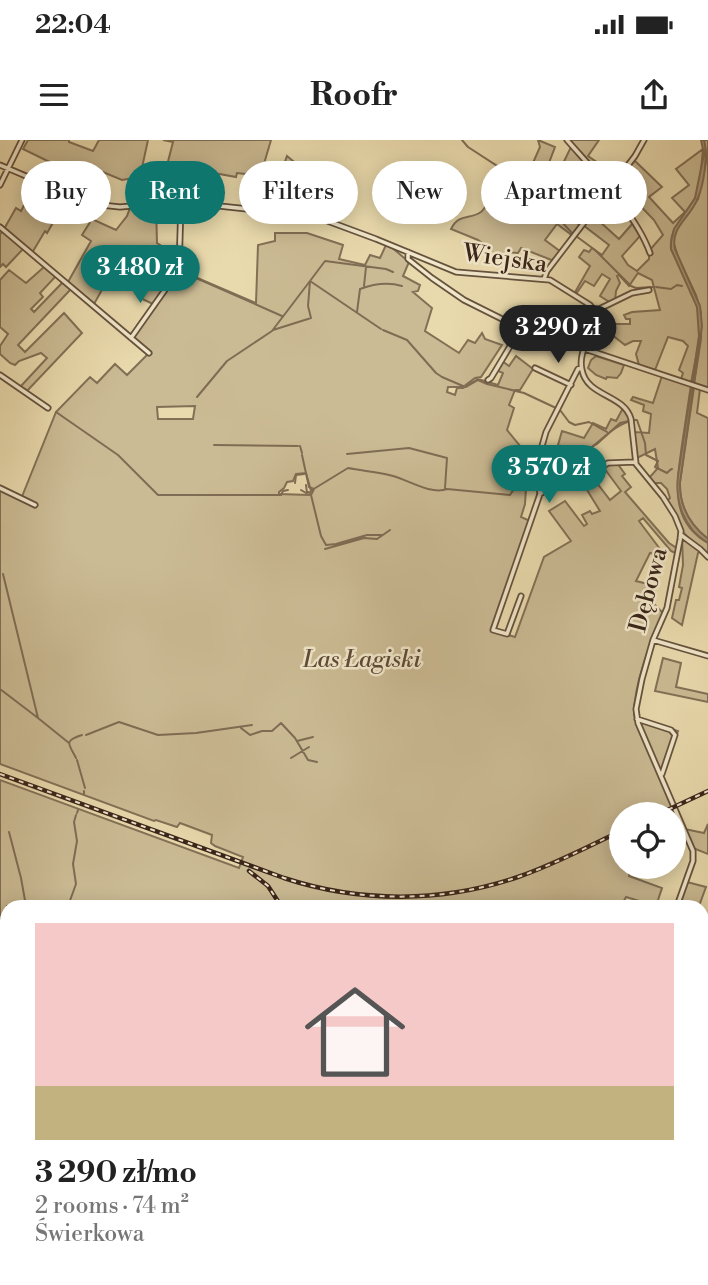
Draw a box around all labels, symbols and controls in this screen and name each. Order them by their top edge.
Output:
text: 22:04 [35,9,111,41]
text: Roofr [310,75,398,115]
icon: menu [35,76,73,114]
icon: share [635,76,673,114]
chip: Buy [21,161,111,224]
chip: Rent [125,161,225,224]
chip: Filters [239,161,358,224]
chip: New [372,161,467,224]
chip: Apartment [481,161,647,224]
street label: Wiejska [460,238,550,280]
pin: 3 480 zł [68,246,212,305]
text: 3 480 zł [97,254,183,282]
pin: 3 290 zł [486,306,630,365]
text: 3 290 zł [515,314,601,342]
pin: 3 570 zł [477,446,621,505]
text: 3 570 zł [508,454,590,482]
street label: Dębowa [623,544,675,636]
park label: Las Łagiski [302,645,422,675]
map controls [609,802,686,879]
button: locate [609,802,686,879]
icon: home [292,969,418,1095]
text: 3 290 zł/mo [35,1154,197,1192]
text: 2 rooms · 74 m² [35,1192,189,1220]
text: Świerkowa [35,1220,144,1248]

